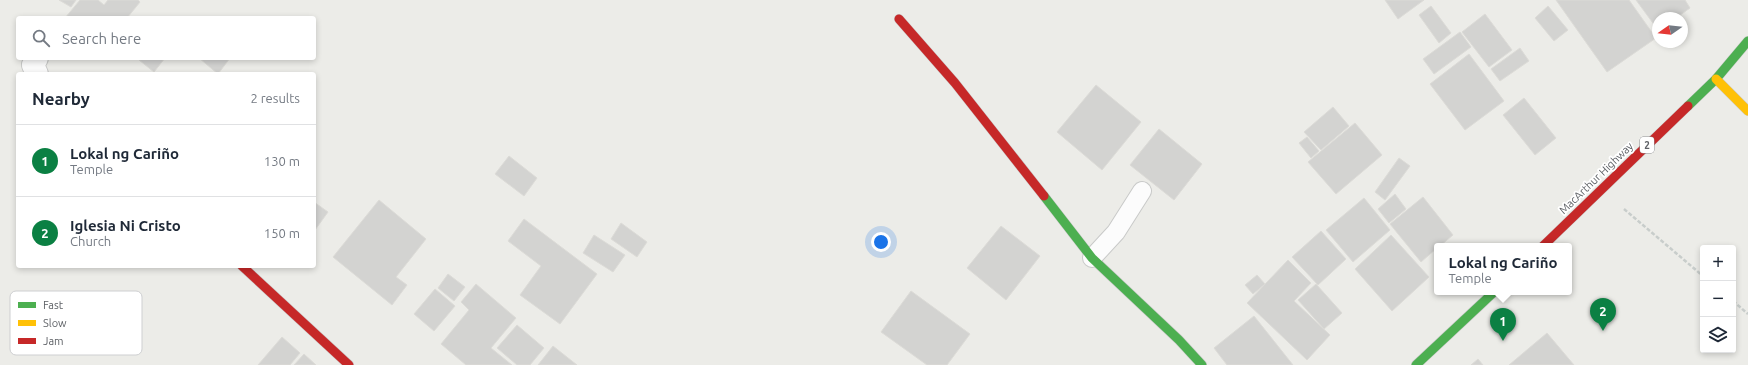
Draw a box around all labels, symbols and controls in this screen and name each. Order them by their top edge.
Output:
north arrow [1652,12,1688,48]
search box [16,16,316,60]
icon: search [30,27,52,49]
text: Search here [62,30,141,47]
text: Nearby [32,89,90,108]
text: 2 results [250,91,300,105]
road number: 2 [1640,137,1654,153]
street label: MacArthur Highway [1557,139,1636,216]
text: Lokal ng Cariño [70,145,179,162]
text: 1 [41,154,49,168]
text: 130 m [264,154,300,168]
text: Temple [70,162,113,176]
text: Iglesia Ni Cristo [70,217,181,234]
text: 2 [41,226,49,240]
text: 150 m [264,226,300,240]
your location [871,232,891,252]
text: Church [70,234,111,248]
popup [1434,243,1572,295]
map controls [1700,245,1736,353]
button: + [1700,245,1736,281]
text: Lokal ng Cariño [1449,254,1557,271]
text: Temple [1449,271,1492,285]
button: − [1700,281,1736,317]
legend [10,291,142,355]
pin: 2 [1590,298,1616,331]
text: Fast [43,299,64,311]
pin: 1 [1490,308,1516,341]
text: Slow [43,317,67,329]
button: layers [1700,317,1736,353]
text: Jam [43,335,64,347]

